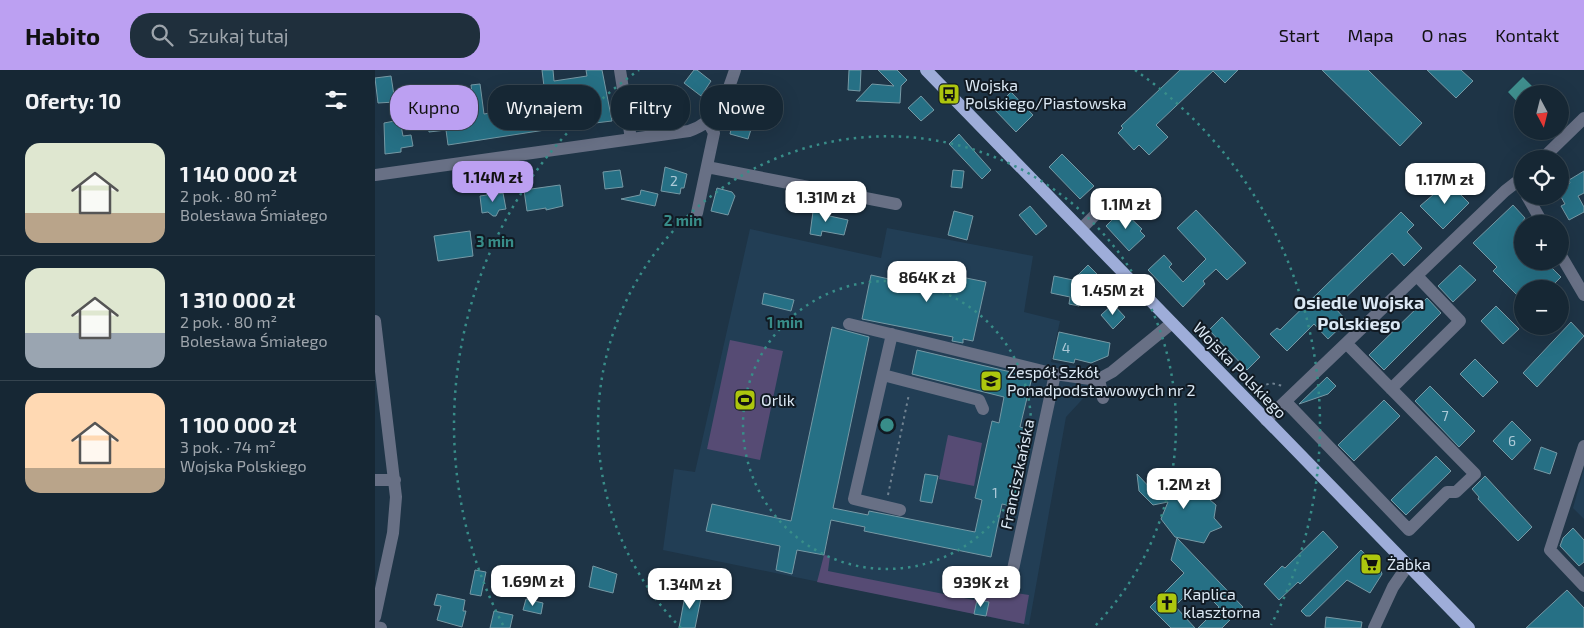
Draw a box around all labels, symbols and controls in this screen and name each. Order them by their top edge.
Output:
search box [130,13,480,58]
text: Habito [25,21,100,50]
icon: search [148,21,176,49]
text: Szukaj tutaj [188,24,289,47]
text: Start [1279,24,1320,46]
text: Mapa [1348,24,1394,46]
text: O nas [1422,24,1467,46]
text: Kontakt [1495,24,1559,46]
place label: Wojska Polskiego/Piastowska [965,75,1127,112]
bus stop icon: Wojska Polskiego/Piastowska [937,82,961,106]
chip: Kupno [390,85,478,130]
chip: Wynajem [488,85,601,130]
chip: Filtry [611,85,690,130]
chip: Nowe [700,85,783,130]
north arrow [1514,85,1569,140]
map controls [1514,85,1569,335]
icon: filters [322,86,350,114]
text: Oferty: 10 [25,88,121,113]
button: locate [1514,150,1569,205]
pin: 1.14M zł [441,160,545,203]
text: 1 140 000 zł [180,161,297,186]
pin: 1.17M zł [1393,162,1497,205]
icon: home [65,163,125,223]
text: 1.14M zł [463,167,523,186]
text: 1.17M zł [1416,169,1474,188]
house number: 2 [670,172,678,189]
pin: 1.31M zł [774,180,878,223]
text: 2 pok. · 80 m² [180,186,277,205]
text: 1.31M zł [796,187,856,206]
pin: 1.1M zł [1080,188,1172,230]
text: 1.1M zł [1101,194,1151,213]
text: Bolesława Śmiałego [180,205,328,224]
text: 2 min [664,211,702,229]
button: + [1514,215,1569,270]
text: 3 min [476,232,514,250]
pin: 864K zł [881,260,973,303]
text: 864K zł [898,267,956,286]
pin: 1.45M zł [1061,274,1165,316]
text: 1.45M zł [1082,280,1144,299]
button: − [1514,280,1569,335]
text: 1 310 000 zł [180,287,295,312]
icon: home [65,288,125,348]
district label: Osiedle Wojska Polskiego [1294,291,1424,334]
text: 2 pok. · 80 m² [180,312,277,331]
text: 1 min [767,313,803,331]
street label: Wojska Polskiego [1189,318,1291,422]
text: Bolesława Śmiałego [180,331,328,350]
house number: 4 [1062,339,1070,356]
place label: Zespół Szkół Ponadpodstawowych nr 2 [1007,362,1196,399]
school or university icon: Zespół Szkół Ponadpodstawowych nr 2 [979,369,1003,393]
sports icon: Orlik [733,388,757,412]
place label: Orlik [761,390,795,409]
house number: 7 [1441,407,1449,424]
text: 1 100 000 zł [180,412,297,437]
icon: home [65,413,125,473]
centre of rings [878,416,896,434]
street label: Franciszkańska [996,417,1037,531]
house number: 6 [1508,432,1516,449]
text: 3 pok. · 74 m² [180,437,276,456]
text: Wojska Polskiego [180,456,307,475]
pin: 1.2M zł [1138,468,1230,510]
text: 1.2M zł [1158,474,1210,493]
house number: 1 [992,484,998,501]
supermarket icon: Żabka [1359,552,1383,576]
place label: Żabka [1387,554,1431,573]
pin: 1.69M zł [481,564,585,607]
pin: 939K zł [935,566,1027,608]
pin: 1.34M zł [638,568,742,610]
text: 1.69M zł [502,571,564,590]
text: 939K zł [953,572,1009,591]
text: 1.34M zł [659,574,721,593]
place label: Kaplica klasztorna [1183,584,1261,621]
church icon: Kaplica klasztorna [1155,591,1179,615]

